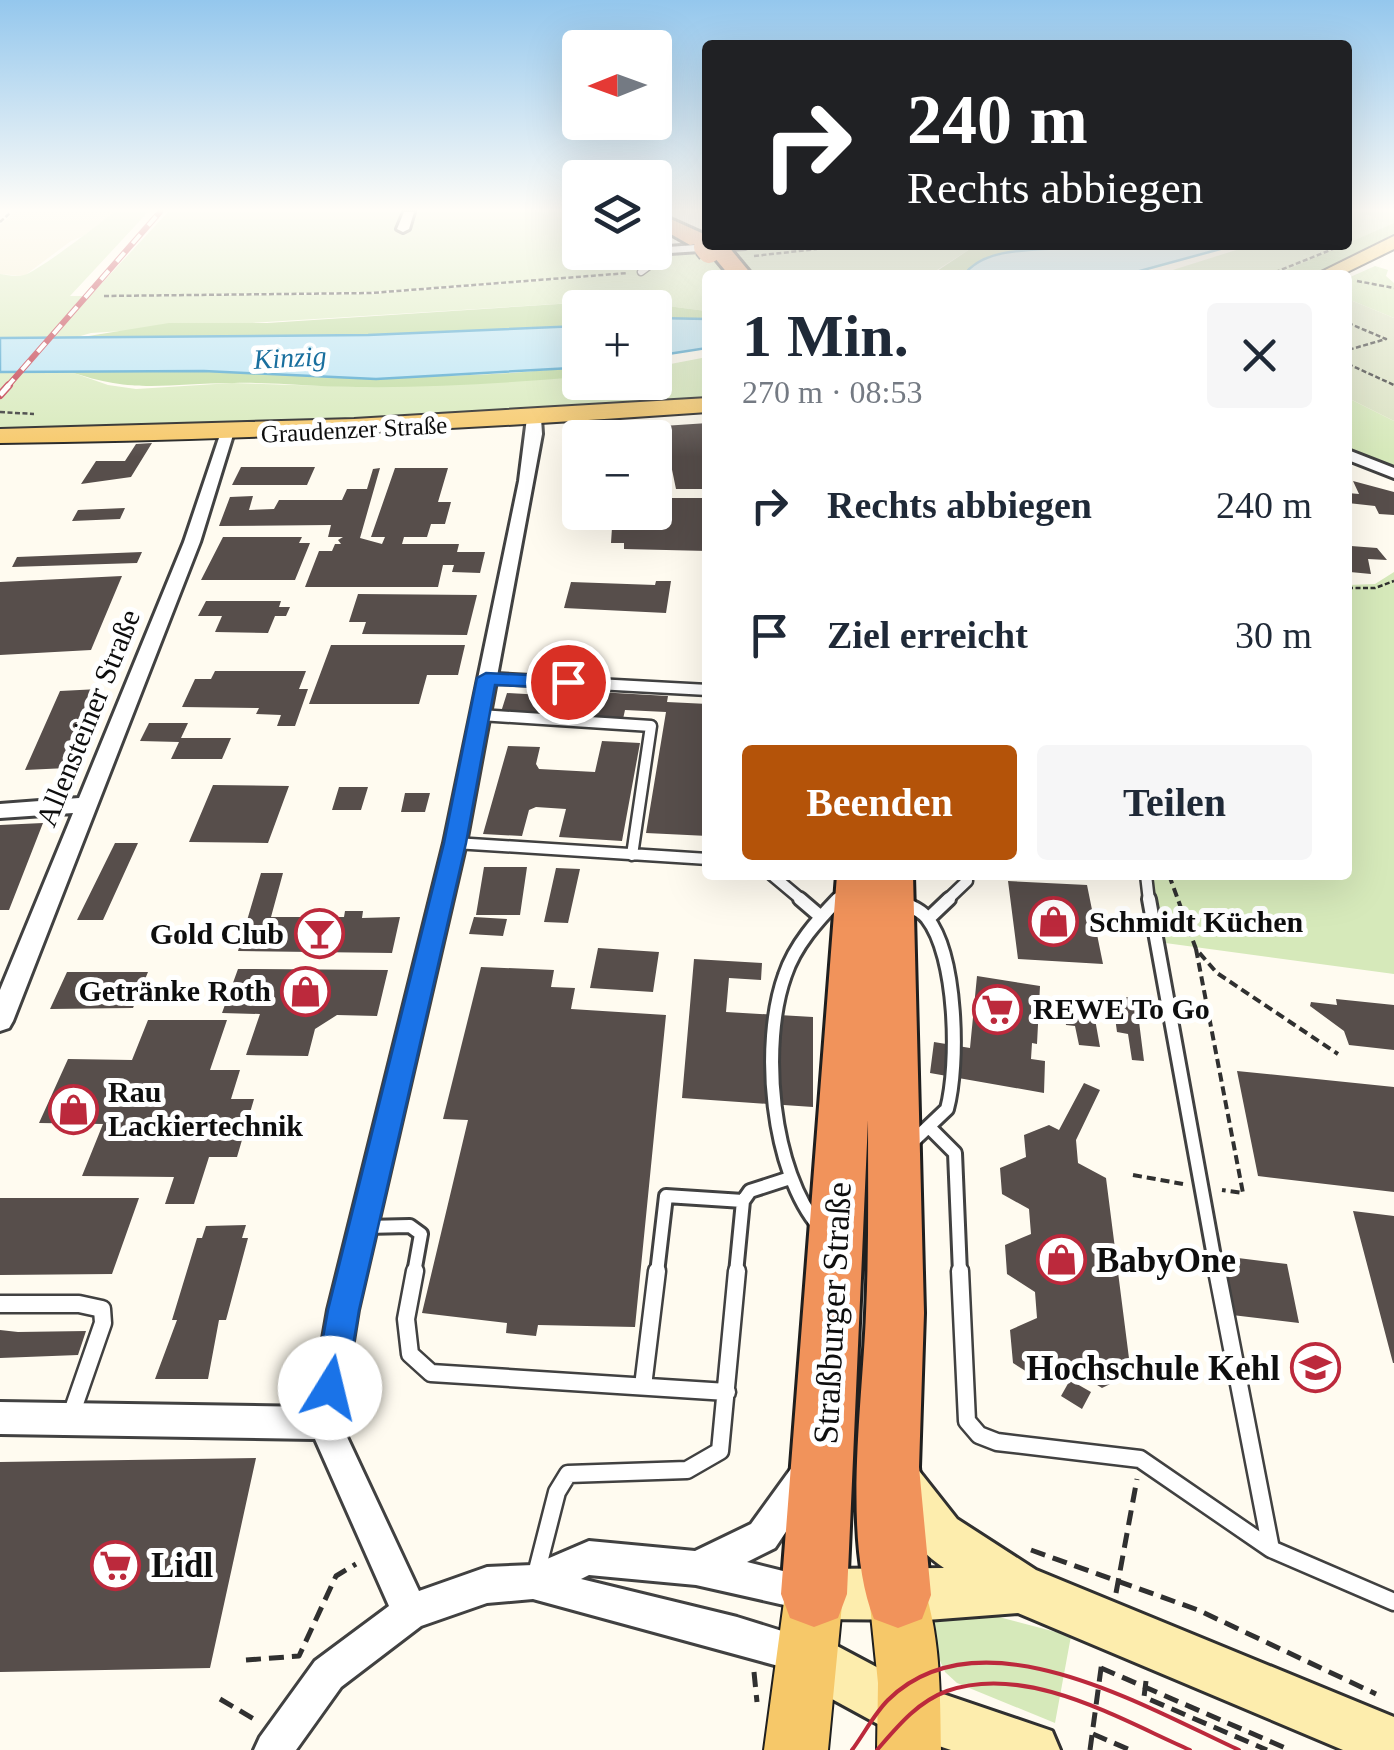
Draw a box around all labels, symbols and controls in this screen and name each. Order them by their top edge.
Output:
north arrow [562,30,672,140]
map controls [562,30,672,530]
icon: right [742,80,872,210]
text: 240 m [907,81,1088,158]
button: layers [562,160,672,270]
text: Rechts abbiegen [907,163,1203,213]
button: + [562,290,672,400]
text: 1 Min. [742,303,909,369]
button: close [1207,303,1312,408]
water label: Kinzig [252,340,327,375]
text: 270 m · 08:53 [742,374,922,410]
street label: Graudenzer Straße [260,411,448,448]
button: − [562,420,672,530]
icon: right [742,478,797,533]
text: Rechts abbiegen [827,484,1092,526]
text: 240 m [1216,484,1312,526]
street label: Allensteiner Straße [29,605,146,831]
icon: arrive [742,608,797,663]
text: Ziel erreicht [827,614,1028,656]
text: 30 m [1235,614,1312,656]
pin [526,640,611,725]
icon: arrive [541,655,596,710]
button: Beenden [742,745,1017,860]
button: Teilen [1037,745,1312,860]
shop icon: Schmidt Küchen [1028,896,1080,948]
place label: Schmidt Küchen [1089,905,1304,938]
bar icon: Gold Club [293,908,345,960]
place label: Gold Club [150,917,284,950]
shop icon: Getränke Roth [280,965,332,1017]
place label: Getränke Roth [79,974,271,1007]
supermarket icon: REWE To Go [972,983,1024,1035]
place label: REWE To Go [1033,992,1210,1025]
place label: Rau Lackiertechnik [108,1075,303,1142]
shop icon: Rau Lackiertechnik [47,1083,99,1135]
street label: Straßburger Straße [806,1181,859,1445]
shop icon: BabyOne [1035,1234,1087,1286]
place label: BabyOne [1096,1241,1236,1280]
position arrow [278,1336,382,1440]
school or university icon: Hochschule Kehl [1289,1342,1341,1394]
place label: Hochschule Kehl [1026,1349,1280,1388]
supermarket icon: Lidl [90,1539,142,1591]
place label: Lidl [151,1546,214,1585]

